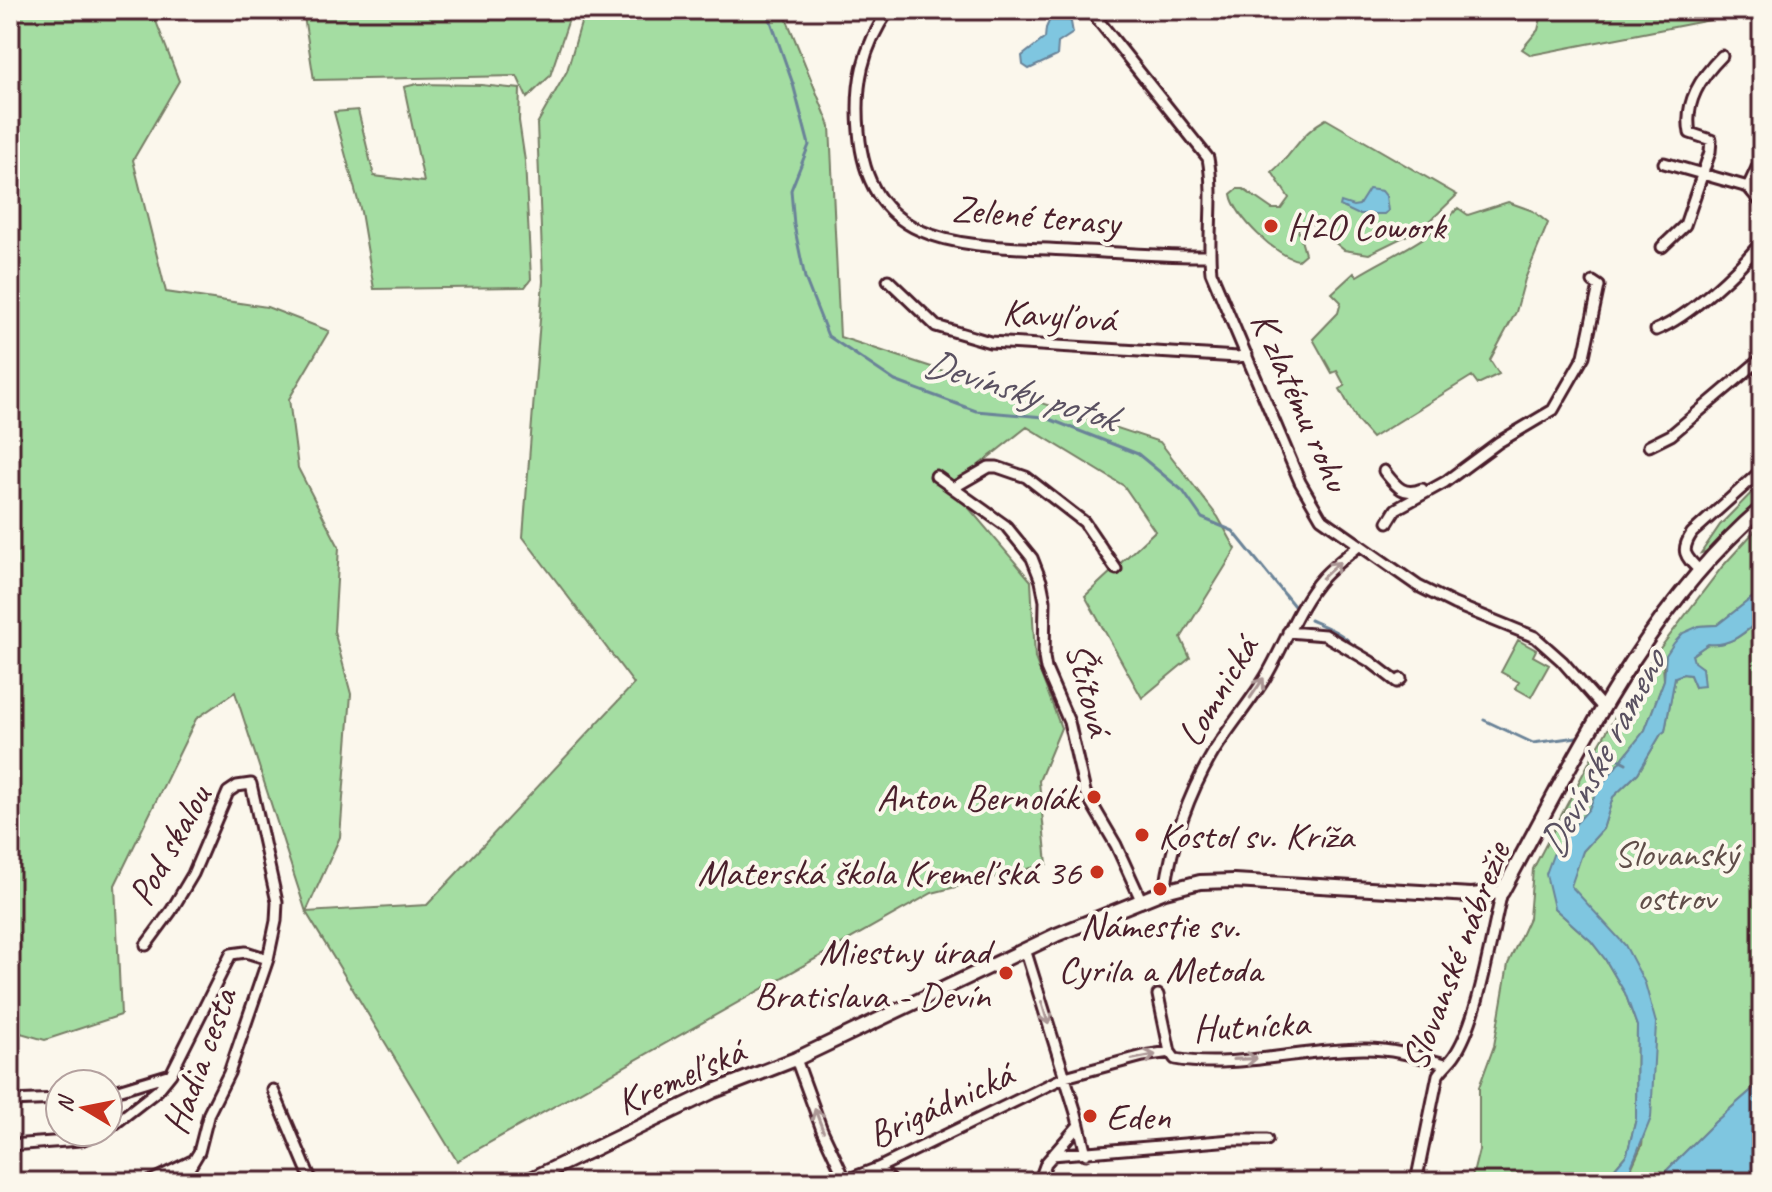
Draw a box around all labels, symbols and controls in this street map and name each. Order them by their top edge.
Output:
street label: Zelené terasy [950,185,1125,247]
place label: H2O Cowork [1287,203,1448,250]
marker: H2O Cowork [1262,217,1280,235]
street label: Kavyľová [1001,288,1120,343]
street label: K zlatému rohu [1240,304,1362,500]
water label: Devínsky potok [919,337,1129,445]
one-way arrow [1321,562,1341,580]
street label: Lomnická [1166,625,1270,755]
street label: Štítová [1055,638,1124,743]
water label: Devínske rameno [1527,638,1679,865]
one-way arrow [1249,678,1266,700]
place label: Anton Bernolák [877,774,1081,821]
street label: Pod skalou [117,775,222,913]
marker: Anton Bernolák [1085,788,1103,806]
place label: Kostol sv. Kríža [1158,812,1356,859]
marker: Kostol sv. Kríža [1133,826,1151,844]
park label: Slovanský ostrov [1614,830,1742,921]
street label: Slovanské nábrežie [1391,833,1521,1077]
place label: Materská škola Kremeľská 36 [697,849,1083,896]
marker: Materská škola Kremeľská 36 [1088,863,1106,881]
marker: Námestie sv. Cyrila a Metoda [1151,880,1169,898]
place label: Námestie sv. Cyrila a Metoda [1058,902,1265,993]
place label: Miestny úrad Bratislava - Devín [754,928,996,1019]
marker: Miestny úrad Bratislava - Devín [997,964,1015,982]
street label: Hadia cesta [152,979,248,1140]
street label: Hutnícka [1192,999,1313,1052]
one-way arrow [1039,1000,1053,1025]
street label: Kremeľská [609,1026,755,1125]
one-way arrow [1131,1048,1157,1063]
street label: Brigádnická [860,1049,1023,1158]
one-way arrow [1231,1052,1258,1067]
north arrow [44,1068,124,1148]
text: N [50,1092,81,1114]
place label: Eden [1106,1093,1171,1140]
marker: Eden [1081,1107,1099,1125]
one-way arrow [811,1108,825,1133]

